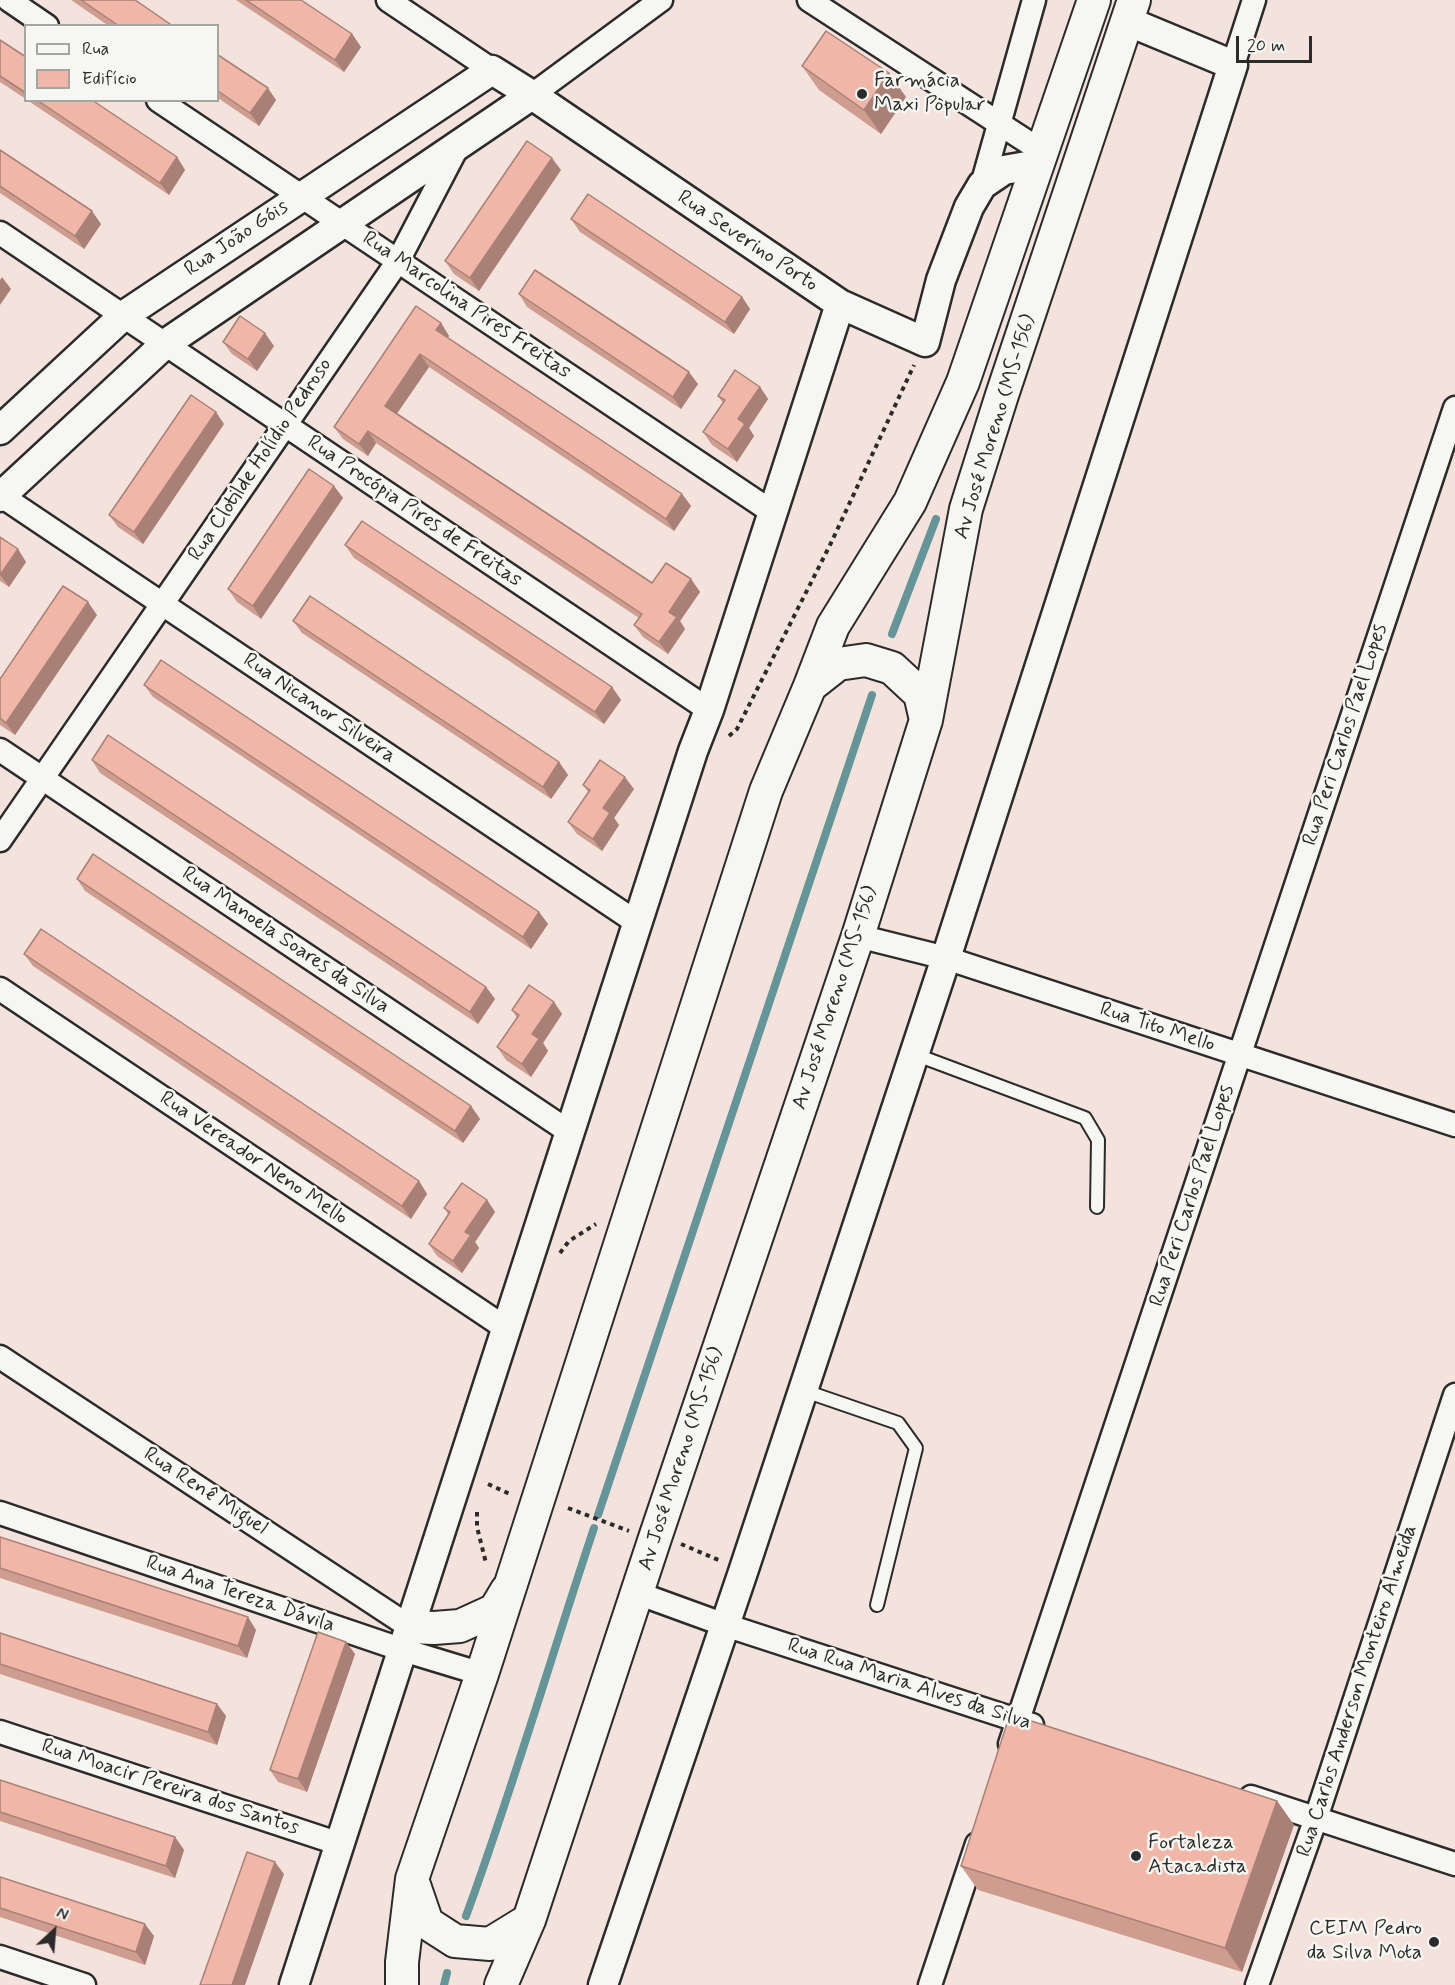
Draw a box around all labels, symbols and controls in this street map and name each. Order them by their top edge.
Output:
legend [24,24,219,102]
scale bar [1239,24,1316,62]
text: 20 m [1247,34,1285,58]
text: Rua [82,37,109,61]
text: Edifício [82,67,137,91]
place label: Farmácia Maxi Popular [874,69,986,119]
marker: Farmácia Maxi Popular [855,87,869,101]
street label: Rua Severino Porto [672,186,822,298]
street label: Rua João Góis [180,195,294,283]
street label: Rua Marcolina Pires Freitas [357,227,575,385]
street label: Av José Moreno (MS-156) [950,312,1042,542]
street label: Rua Clotilde Holídio Pedroso [184,354,338,566]
street label: Rua Procópia Pires de Freitas [302,431,526,593]
street label: Rua Peri Carlos Pael Lopes [1298,621,1394,849]
street label: Rua Nicanor Silveira [238,648,400,770]
street label: Rua Manoela Soares da Silva [176,862,394,1020]
street label: Av José Moreno (MS-156) [788,883,884,1113]
street label: Rua Tito Mello [1096,998,1218,1058]
street label: Rua Peri Carlos Pael Lopes [1145,1082,1241,1310]
street label: Rua Vereador Neno Mello [154,1087,352,1231]
street label: Av José Moreno (MS-156) [634,1344,730,1574]
street label: Rua Renê Miguel [138,1443,272,1541]
street label: Rua Carlos Anderson Monteiro Almeida [1292,1522,1424,1860]
street label: Rua Ana Tereza Dávila [142,1551,338,1639]
street label: Rua Rua Maria Alves da Silva [784,1634,1034,1736]
street label: Rua Moacir Pereira dos Santos [38,1734,302,1842]
place label: Fortaleza Atacadista [1148,1831,1247,1881]
marker: Fortaleza Atacadista [1129,1849,1143,1863]
north arrow [24,1901,84,1961]
text: N [53,1903,72,1926]
place label: CEIM Pedro da Silva Mota [1307,1917,1422,1967]
marker: CEIM Pedro da Silva Mota [1427,1935,1441,1949]

